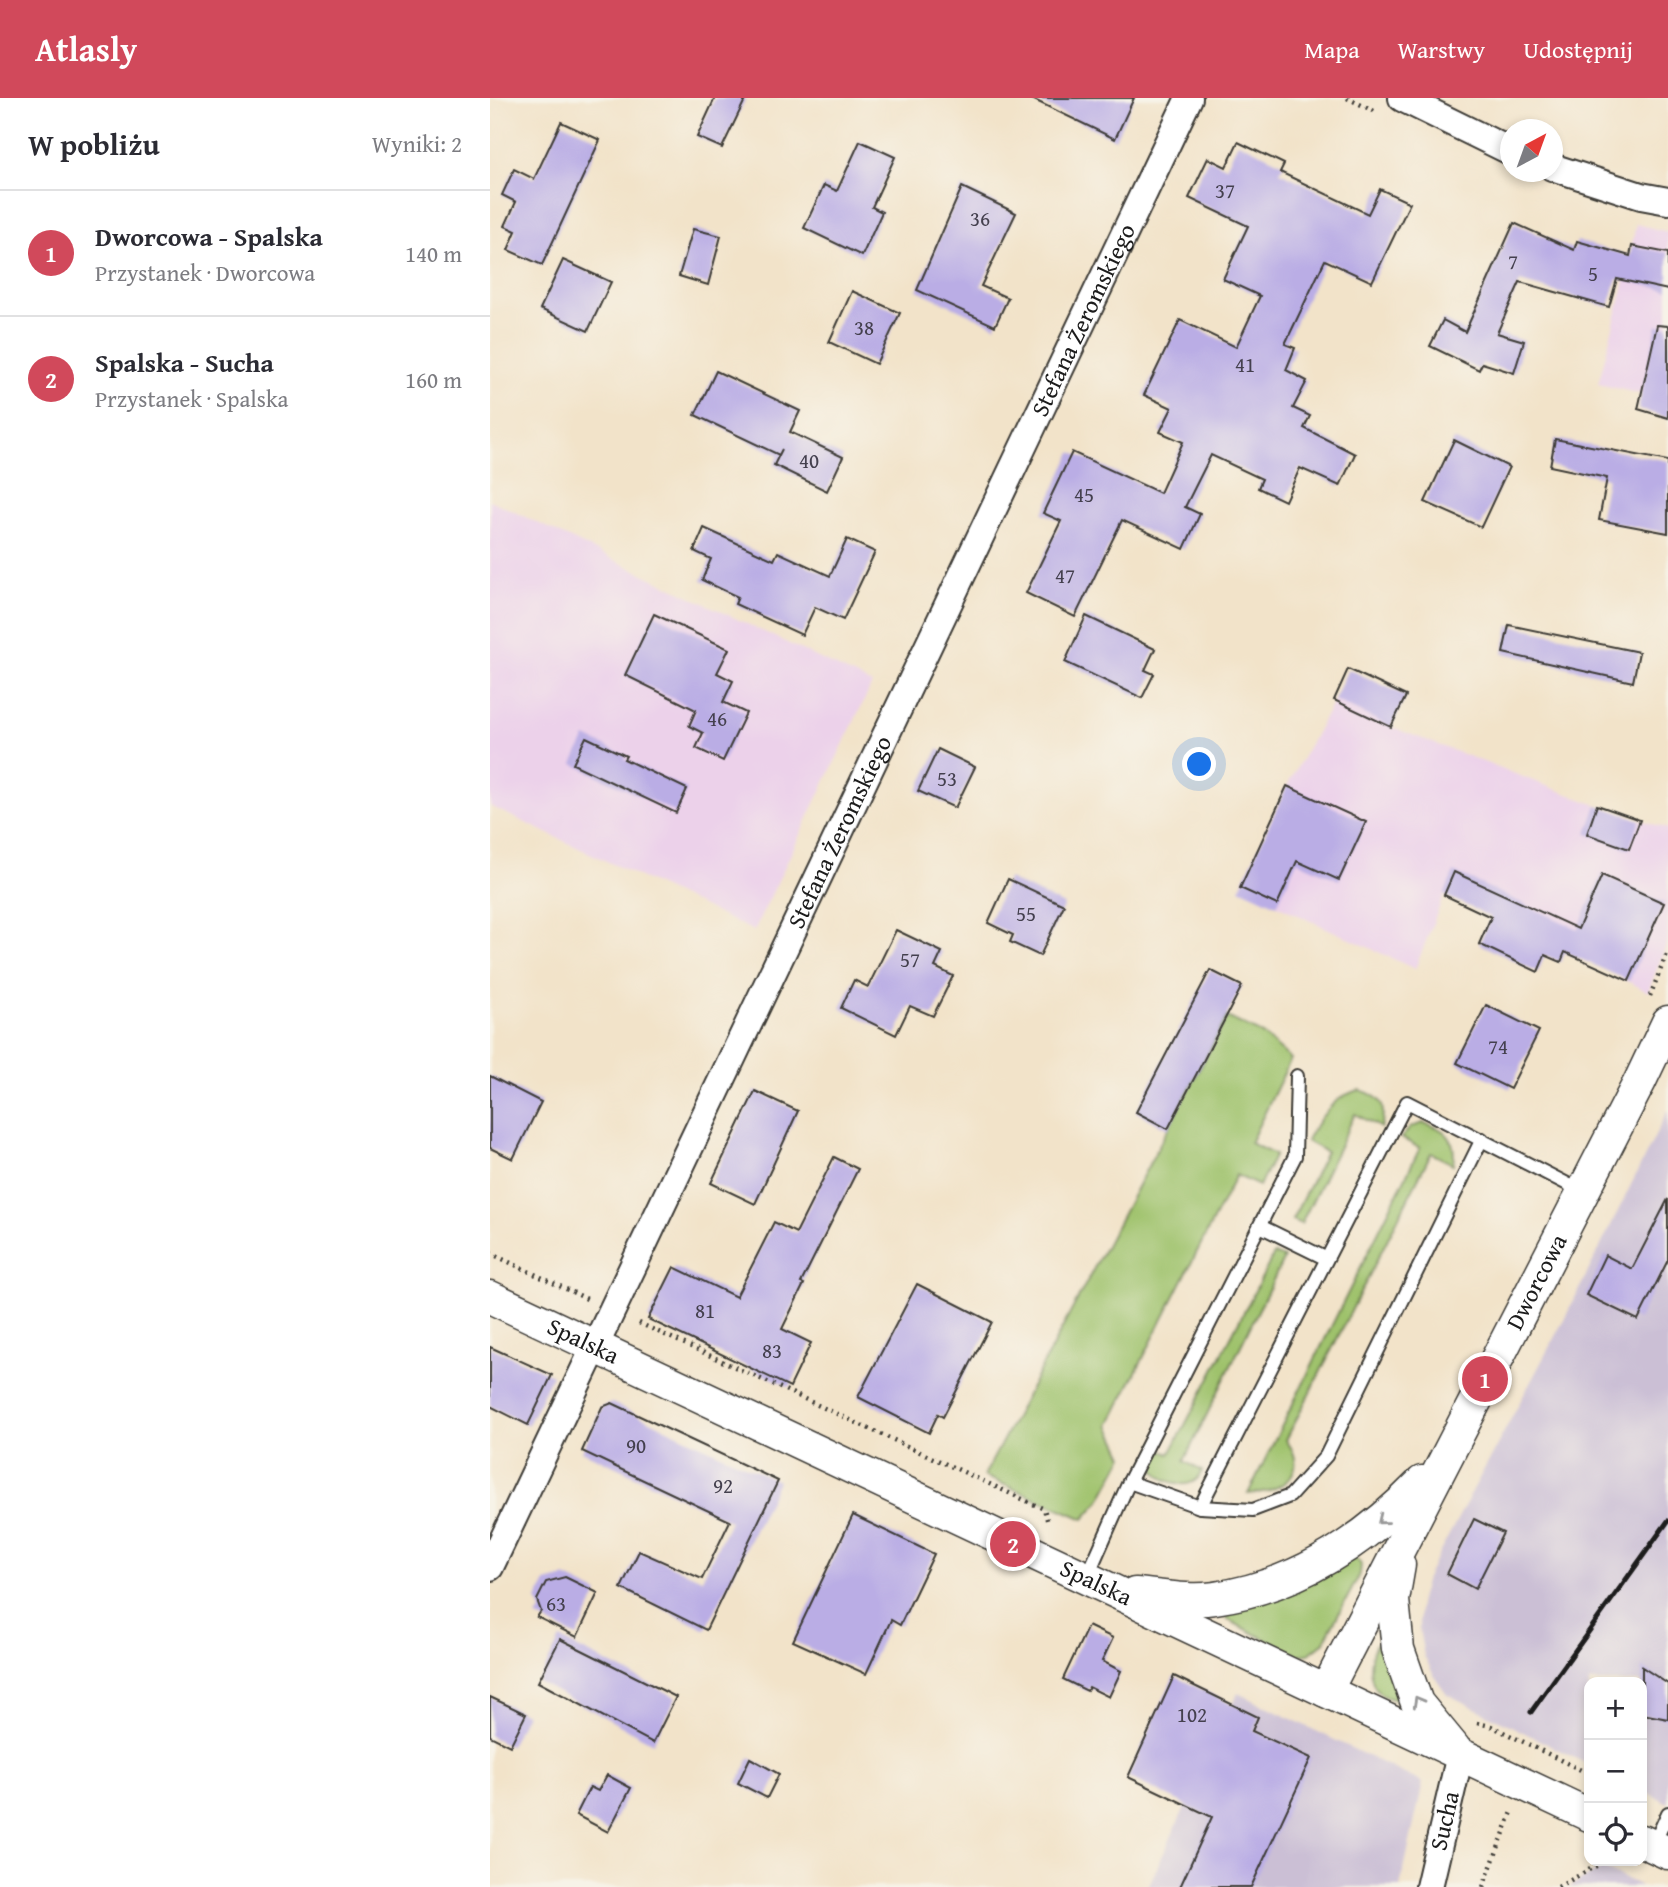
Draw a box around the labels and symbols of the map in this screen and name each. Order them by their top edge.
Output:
north arrow [1500,119,1563,182]
house number: 37 [1215,175,1235,206]
house number: 36 [970,203,990,234]
street label: Stefana Żeromskiego [1022,217,1144,422]
house number: 7 [1508,246,1518,277]
house number: 5 [1588,258,1598,289]
house number: 38 [854,312,874,343]
house number: 41 [1235,349,1255,380]
house number: 40 [799,445,819,476]
house number: 45 [1074,479,1094,510]
house number: 47 [1055,560,1075,591]
house number: 46 [707,703,727,734]
street label: Stefana Żeromskiego [778,729,900,934]
your location [1182,747,1216,781]
house number: 53 [937,763,957,794]
house number: 55 [1016,898,1036,929]
house number: 57 [900,944,920,975]
house number: 74 [1488,1031,1508,1062]
street label: Dworcowa [1497,1227,1576,1336]
house number: 81 [695,1295,715,1326]
street label: Spalska [542,1308,626,1373]
house number: 83 [762,1335,782,1366]
pin: 1 [1462,1353,1508,1405]
house number: 90 [626,1430,646,1461]
house number: 92 [713,1470,733,1501]
one-way arrow [1377,1512,1389,1525]
pin: 2 [990,1518,1036,1570]
street label: Spalska [1055,1550,1139,1614]
house number: 63 [546,1588,566,1619]
one-way arrow [1413,1695,1426,1708]
house number: 102 [1177,1699,1207,1730]
street label: Sucha [1420,1787,1468,1854]

